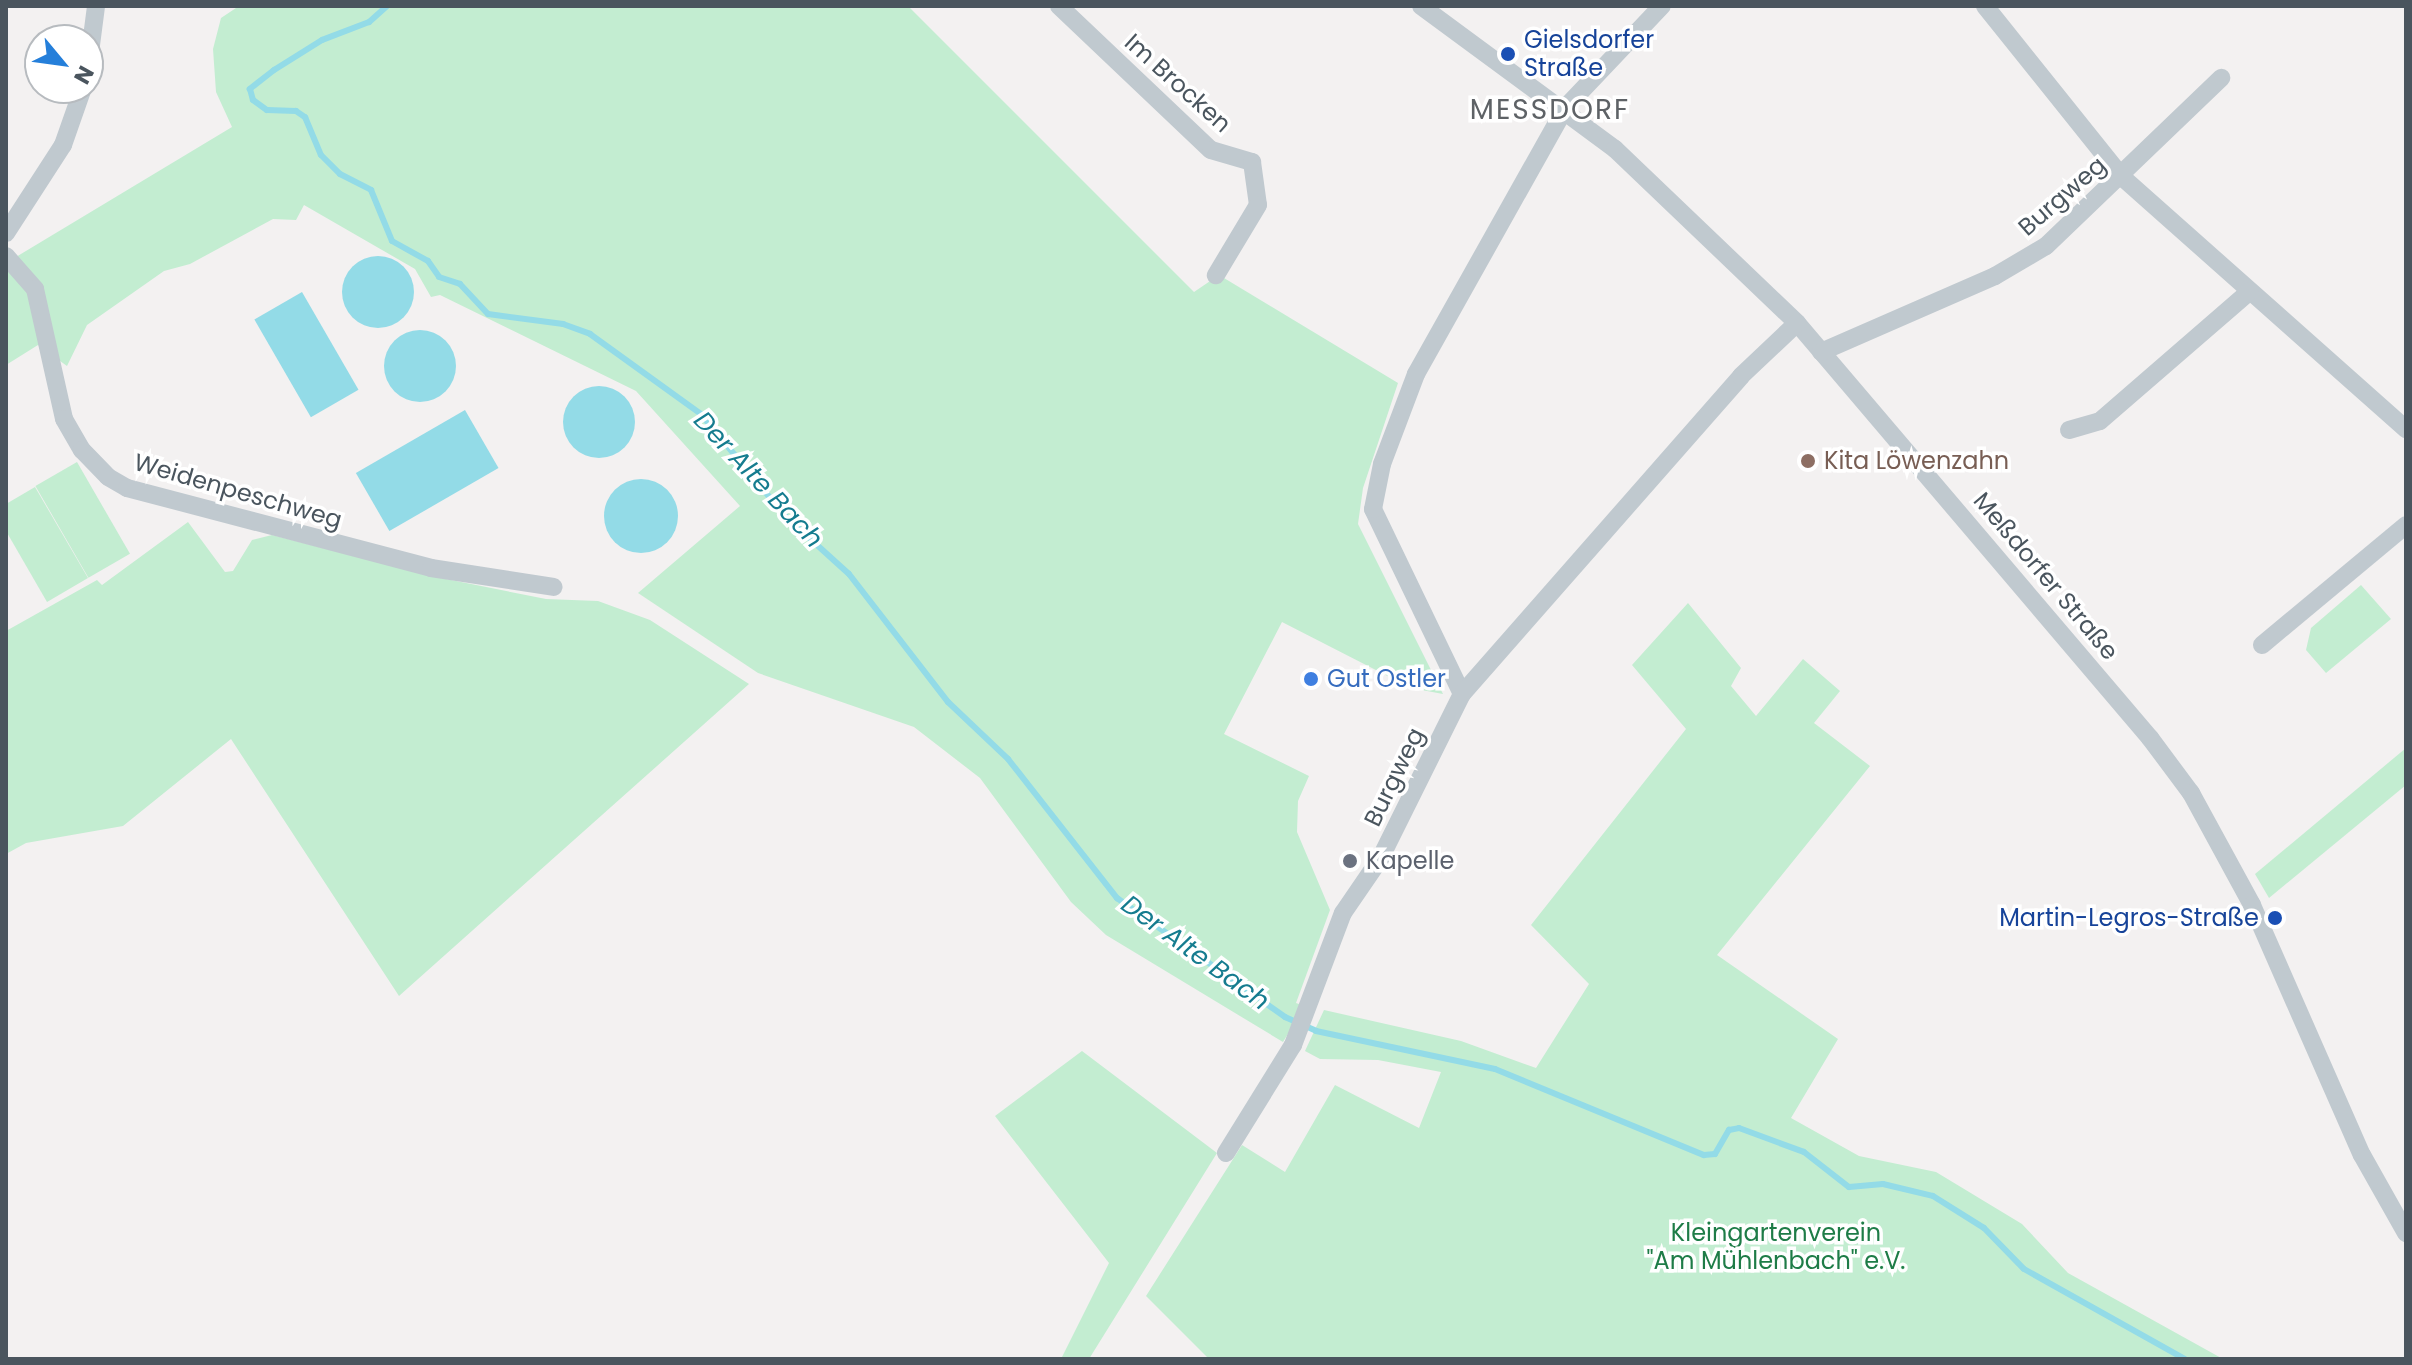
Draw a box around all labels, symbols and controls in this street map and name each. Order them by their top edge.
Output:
north arrow [24,24,104,104]
place label: Gielsdorfer Straße [1524,26,1654,82]
street label: Im Brocken [1119,28,1237,138]
marker: Gielsdorfer Straße [1499,45,1517,63]
text: N [66,60,101,90]
district label: MESSDORF [1470,93,1630,127]
street label: Burgweg [2013,150,2111,242]
water label: Der Alte Bach [687,405,829,555]
place label: Kita Löwenzahn [1824,447,2009,475]
street label: Weidenpeschweg [131,448,345,534]
marker: Kita Löwenzahn [1799,452,1817,470]
street label: Meßdorfer Straße [1968,486,2124,666]
place label: Gut Ostler [1327,665,1446,693]
marker: Gut Ostler [1302,670,1320,688]
street label: Burgweg [1358,723,1430,831]
place label: Kapelle [1366,847,1454,875]
marker: Kapelle [1341,852,1359,870]
water label: Der Alte Bach [1115,889,1275,1017]
place label: Martin-Legros-Straße [1999,904,2259,932]
marker: Martin-Legros-Straße [2266,909,2284,927]
park label: Kleingartenverein "Am Mühlenbach" e.V. [1647,1219,1905,1275]

